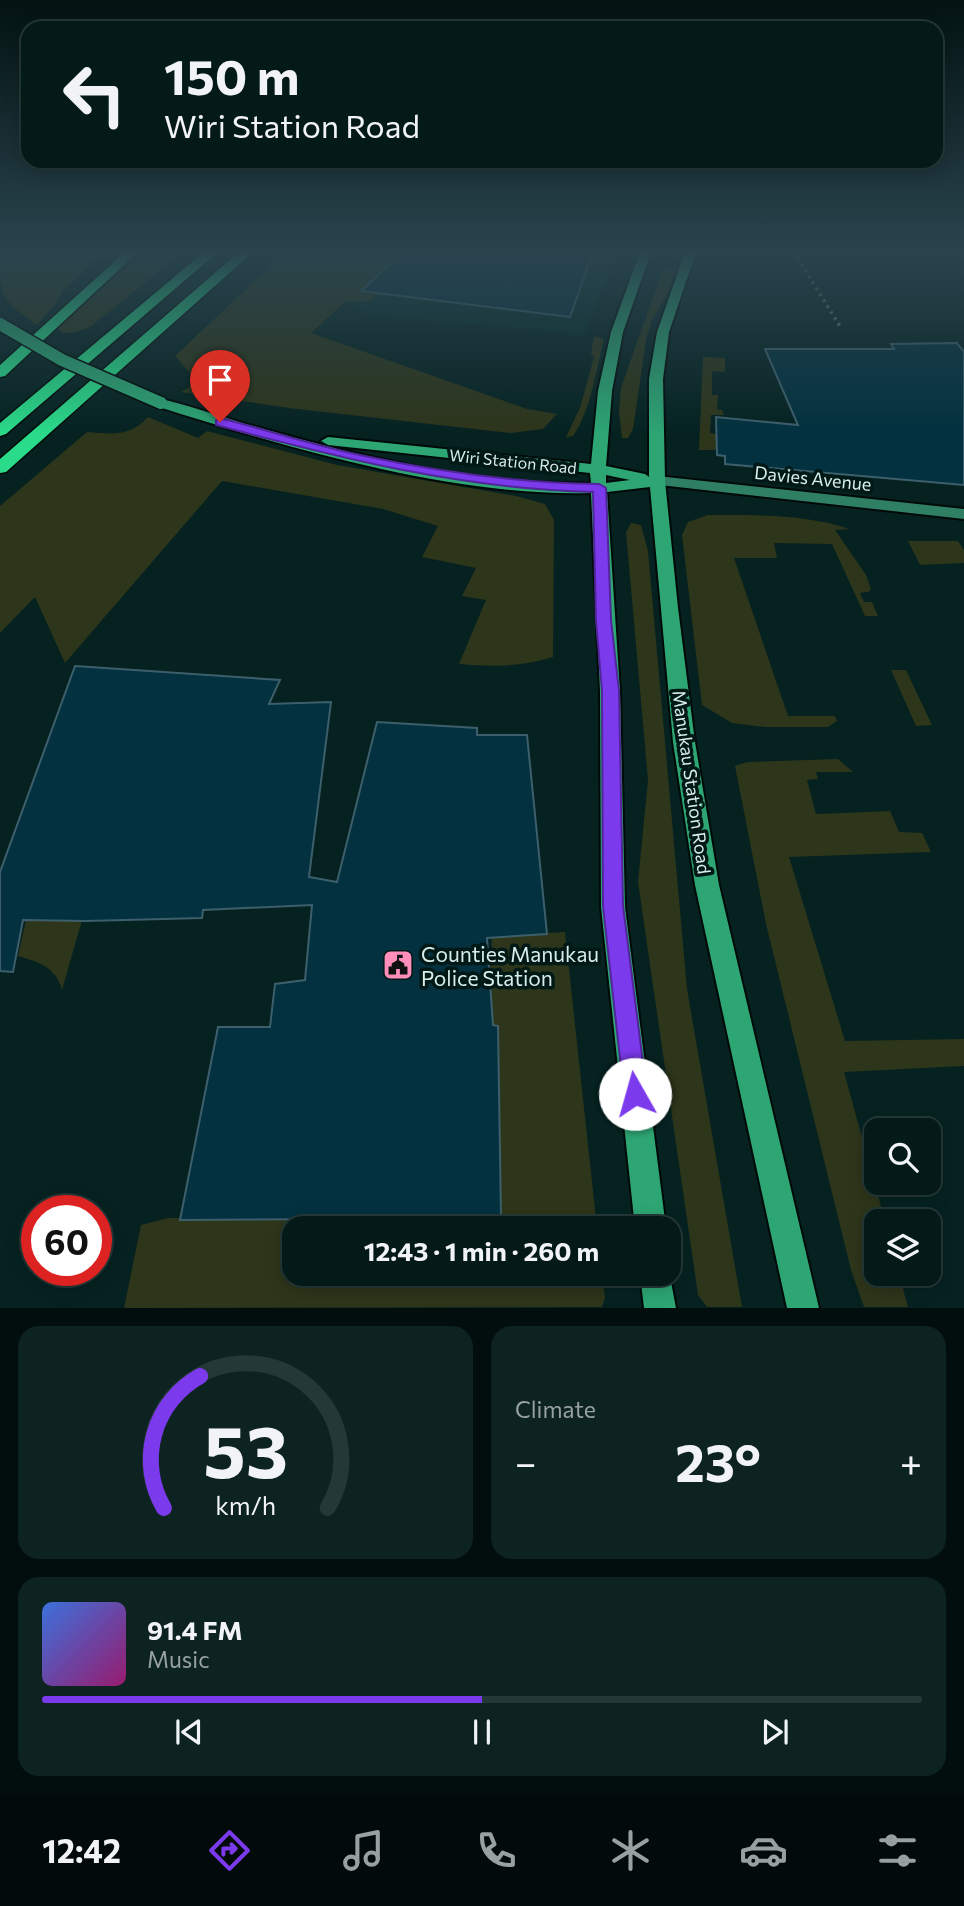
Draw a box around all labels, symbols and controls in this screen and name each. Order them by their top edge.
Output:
text: 150 m [164,45,299,105]
icon: left [49,49,140,140]
text: Wiri Station Road [164,105,420,145]
pin [190,350,250,422]
icon: arrive [201,361,239,399]
street label: Wiri Station Road [448,445,578,477]
street label: Davies Avenue [753,461,873,495]
street label: Manukau Station Road [668,689,716,875]
place label: Counties Manukau Police Station [421,941,599,990]
public building icon: Counties Manukau Police Station [381,948,415,982]
position arrow [598,1057,672,1131]
map controls [864,1118,941,1286]
button: search [864,1118,941,1195]
speed limit sign: 60 [21,1195,112,1286]
button: layers [864,1209,941,1286]
text: 12:43 · 1 min · 260 m [364,1235,599,1266]
text: Climate [515,1395,596,1423]
text: 53 [203,1405,288,1494]
text: 23° [675,1429,761,1493]
text: − [515,1438,537,1485]
text: + [900,1438,922,1485]
text: km/h [215,1490,276,1520]
text: 91.4 FM [147,1614,242,1645]
text: Music [147,1645,210,1673]
icon: previous [170,1713,208,1751]
icon: pause [463,1713,501,1751]
icon: next [756,1713,794,1751]
icon: directions [205,1826,254,1875]
icon: music [339,1826,388,1875]
icon: phone [472,1826,521,1875]
icon: climate [606,1826,655,1875]
icon: car [739,1826,788,1875]
icon: filters [873,1826,922,1875]
text: 12:42 [42,1830,121,1870]

